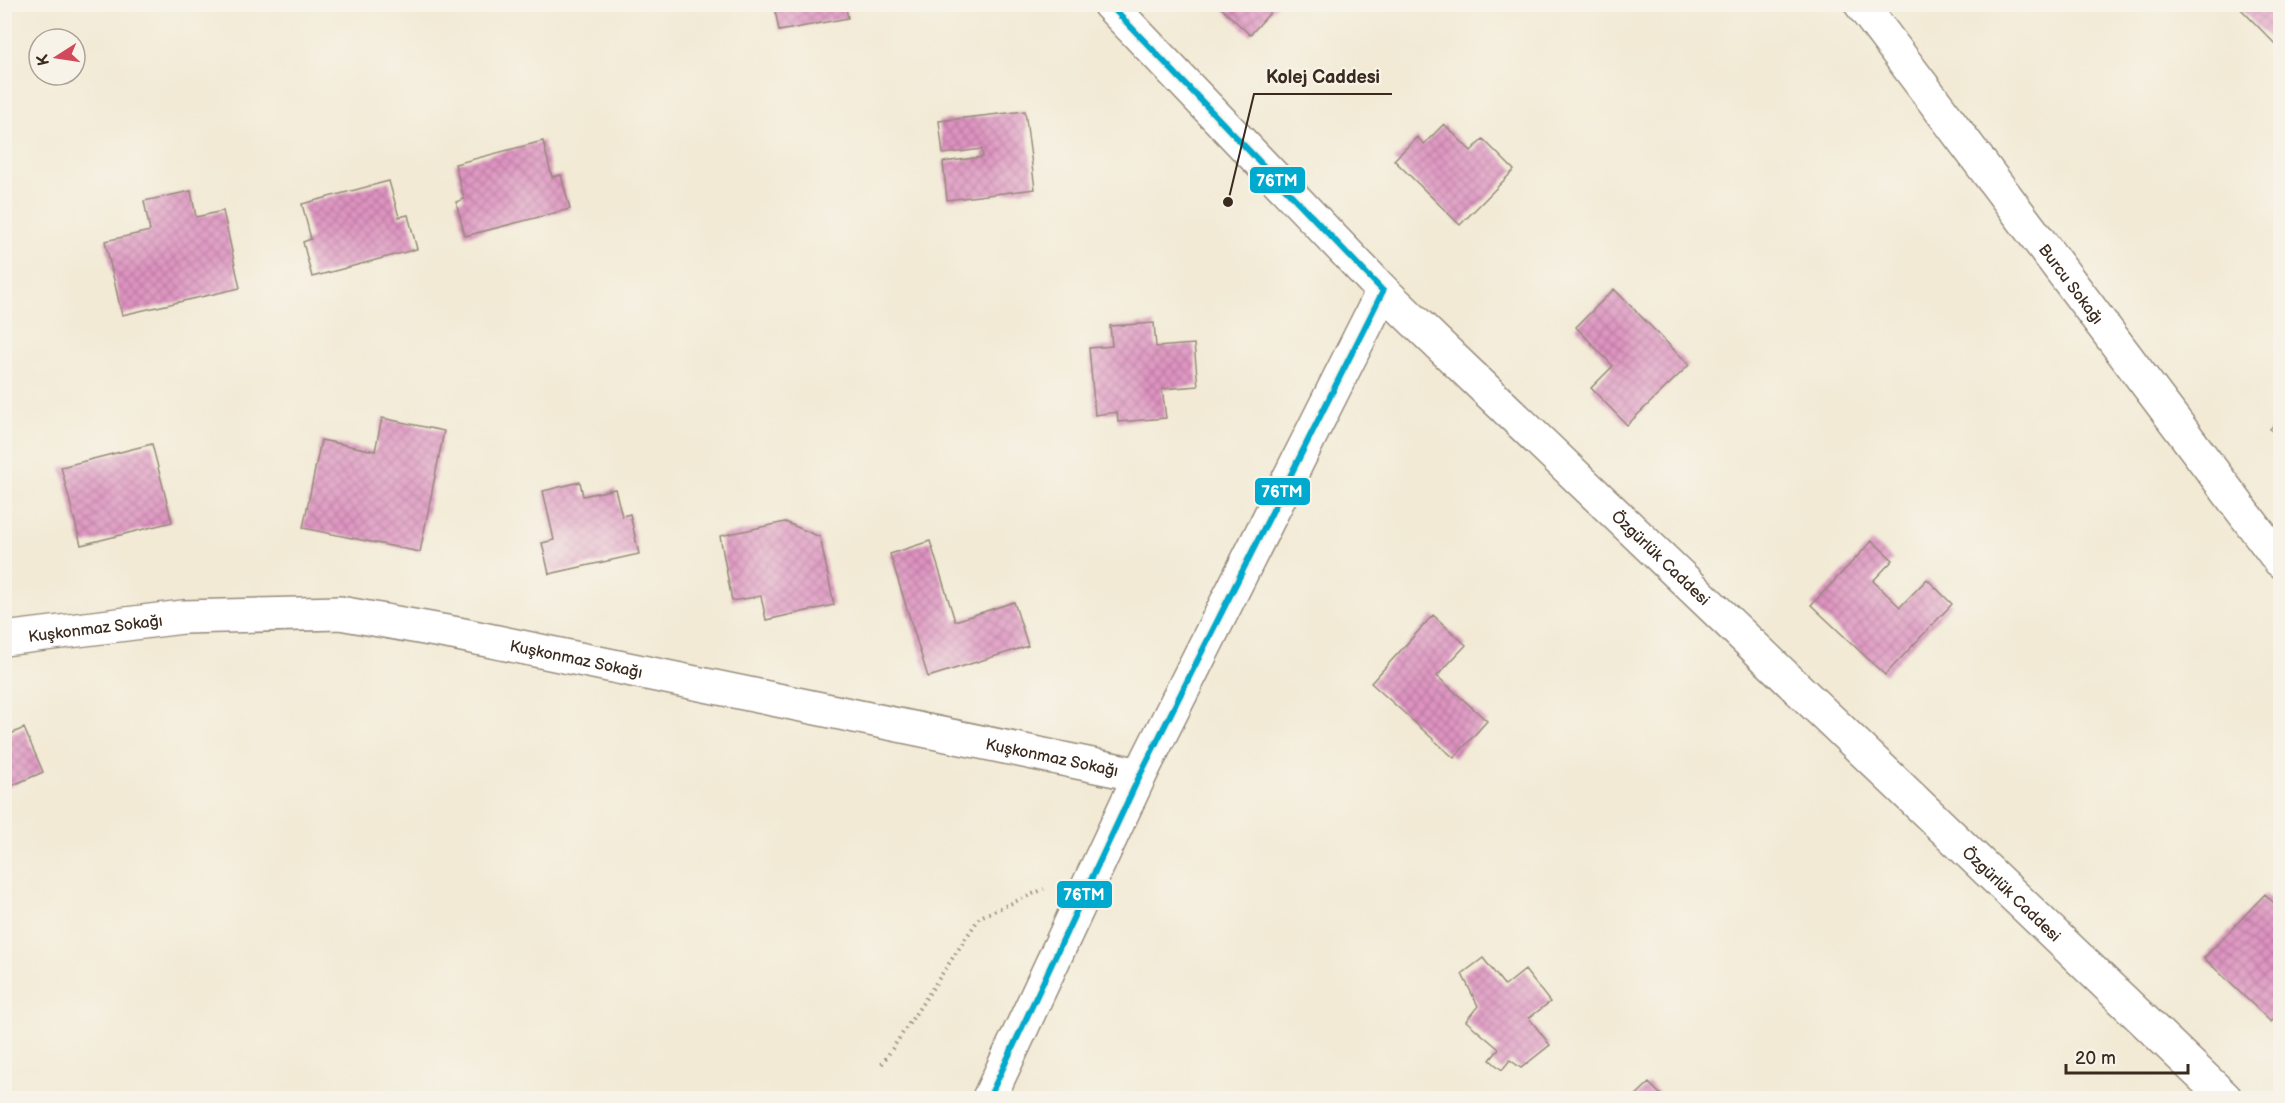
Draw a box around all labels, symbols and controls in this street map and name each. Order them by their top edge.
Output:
north arrow [27,27,87,87]
text: K [33,52,54,67]
callout: Kolej Caddesi [1254,58,1392,94]
text: Kolej Caddesi [1266,67,1380,88]
line badge: 76TM [1249,166,1306,194]
text: 76TM [1256,172,1298,191]
street label: Burcu Sokağı [2034,241,2106,328]
line badge: 76TM [1254,477,1311,506]
text: 76TM [1261,483,1303,502]
street label: Özgürlük Caddesi [1607,506,1713,610]
street label: Kuşkonmaz Sokağı [27,612,164,647]
street label: Kuşkonmaz Sokağı [508,637,644,683]
street label: Kuşkonmaz Sokağı [984,735,1120,781]
street label: Özgürlük Caddesi [1958,842,2064,946]
line badge: 76TM [1056,880,1113,909]
text: 76TM [1063,886,1105,905]
scale bar [2066,1037,2188,1075]
text: 20 m [2075,1048,2116,1069]

